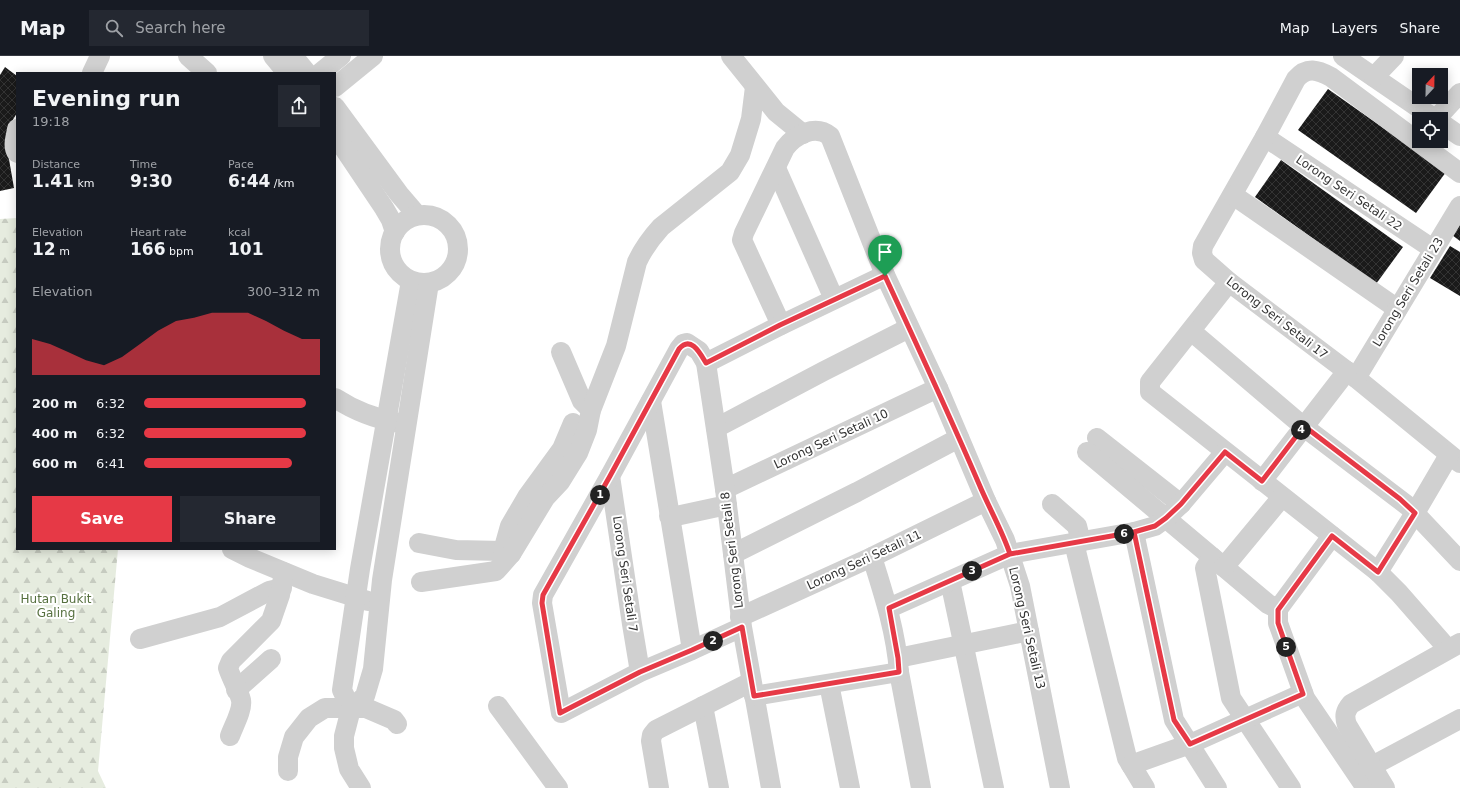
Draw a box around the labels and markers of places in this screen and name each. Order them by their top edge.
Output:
pin [868,235,902,276]
pin: 4 [1291,420,1311,440]
pin: 1 [590,485,610,505]
pin: 6 [1114,524,1134,544]
pin: 3 [962,561,982,581]
pin: 2 [703,631,723,651]
pin: 5 [1276,637,1296,657]

